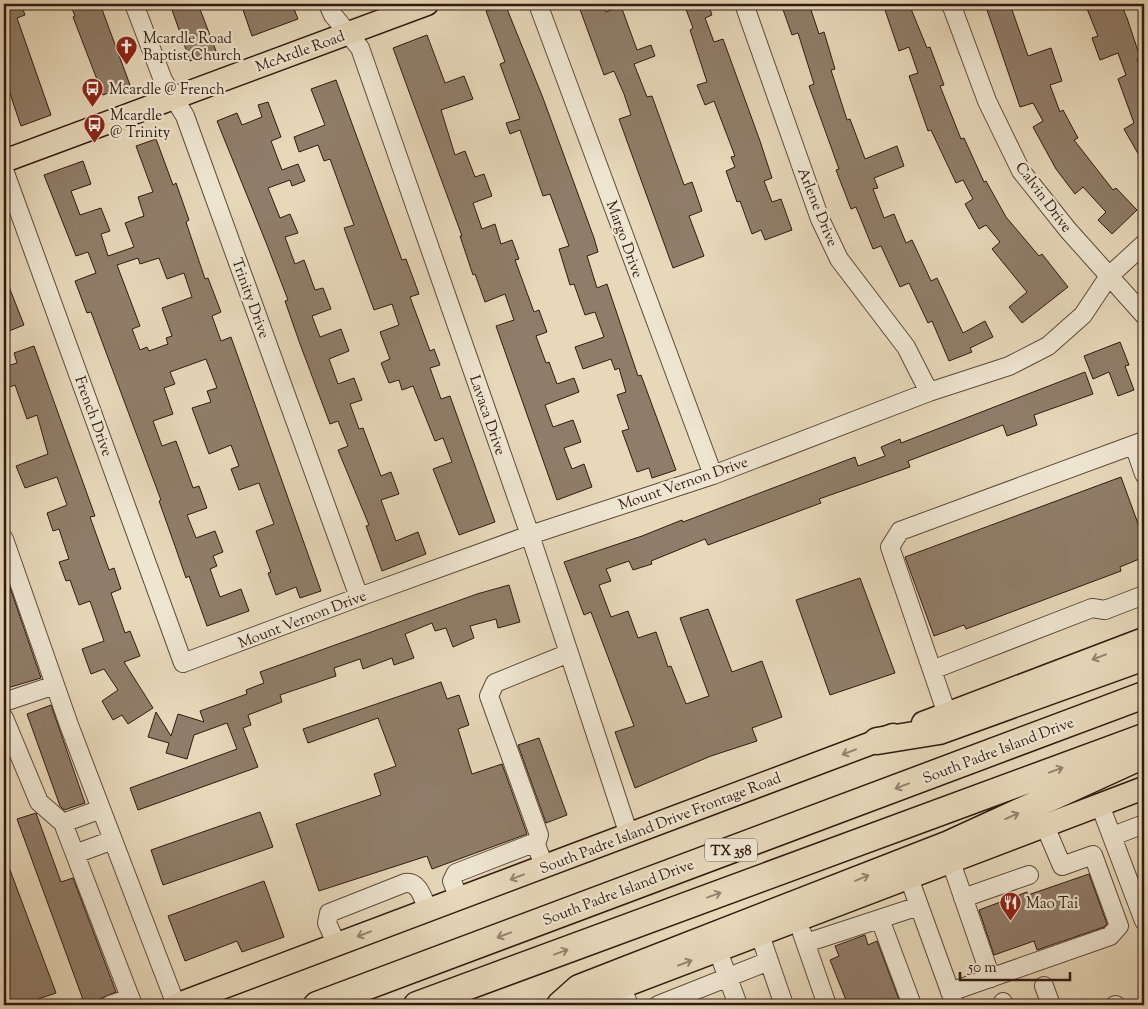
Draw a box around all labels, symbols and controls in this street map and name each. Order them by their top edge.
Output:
street label: McArdle Road [253,26,349,78]
place label: Mcardle Road Baptist Church [143,29,242,67]
church icon: Mcardle Road Baptist Church [115,35,139,66]
bus stop icon: Mcardle @ French [81,77,105,108]
place label: Mcardle @ French [109,80,225,101]
place label: Mcardle @ Trinity [110,106,171,144]
bus stop icon: Mcardle @ Trinity [82,112,106,143]
street label: Calvin Drive [1009,158,1076,237]
street label: Arlene Drive [791,165,842,250]
street label: Margo Drive [600,198,647,281]
street label: Trinity Drive [225,255,274,342]
street label: French Drive [68,373,117,460]
street label: Lavaca Drive [463,373,510,458]
street label: Mount Vernon Drive [616,452,751,516]
street label: Mount Vernon Drive [235,586,370,655]
one-way arrow [1092,652,1107,662]
street label: South Padre Island Drive [920,713,1077,790]
one-way arrow [841,748,857,757]
one-way arrow [1048,765,1063,774]
street label: South Padre Island Drive Frontage Road [537,768,785,880]
one-way arrow [895,782,910,791]
one-way arrow [1004,811,1019,821]
road number: TX 358 [705,838,757,862]
street label: South Padre Island Drive [540,855,697,932]
one-way arrow [509,873,525,882]
one-way arrow [853,873,869,882]
one-way arrow [706,890,721,899]
restaurant icon: Mao Tai [998,891,1022,922]
place label: Mao Tai [1026,894,1078,915]
one-way arrow [357,930,373,939]
one-way arrow [497,931,512,940]
one-way arrow [553,947,569,956]
scale bar [960,949,1070,981]
one-way arrow [676,958,692,967]
text: 50 m [967,958,997,979]

